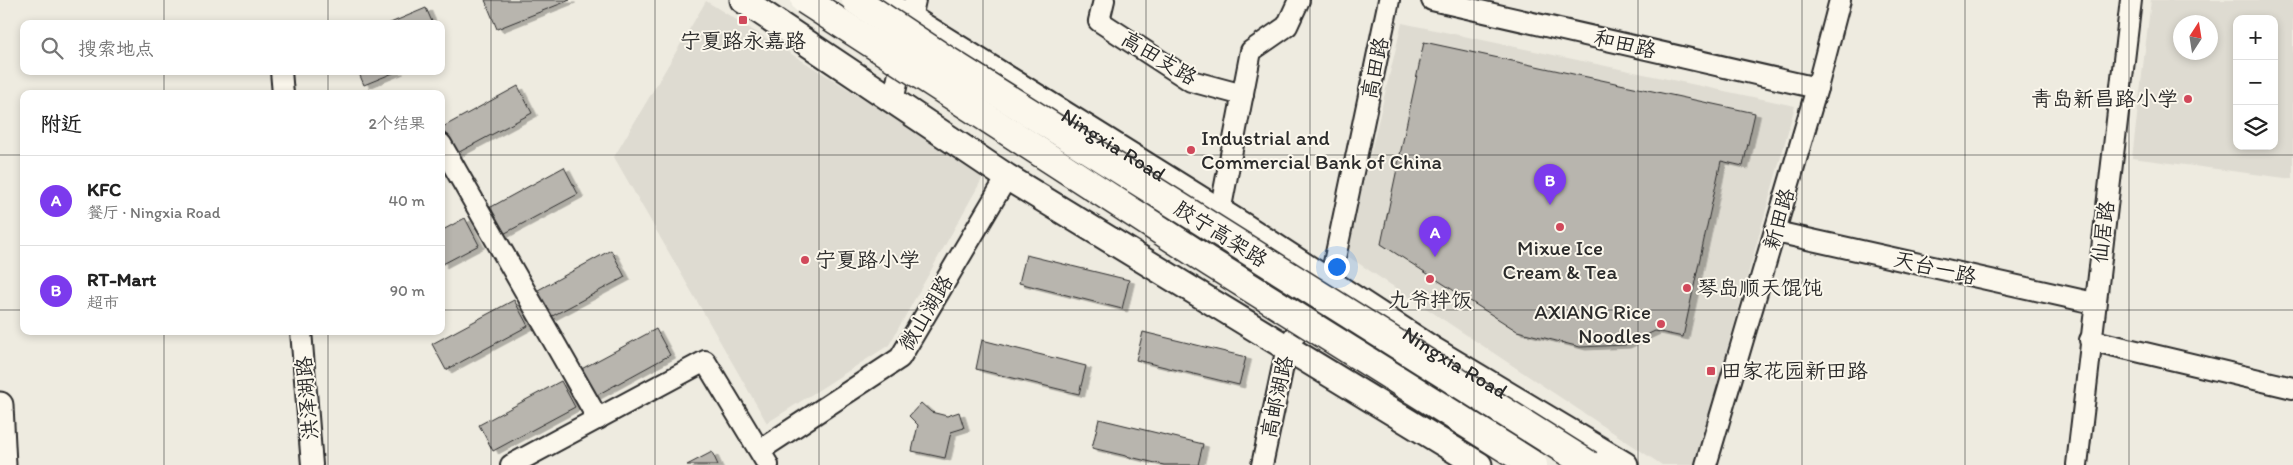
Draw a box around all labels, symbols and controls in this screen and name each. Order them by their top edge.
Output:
marker: 宁夏路永嘉路 [737,14,749,26]
north arrow [2173,15,2218,60]
map controls [2233,15,2278,150]
button: + [2233,15,2278,60]
search box [20,20,445,75]
street label: 和田路 [1592,24,1659,63]
street label: 高田支路 [1117,25,1202,90]
place label: 宁夏路永嘉路 [680,28,806,53]
icon: search [38,34,66,62]
street label: 高田路 [1356,34,1393,101]
text: 搜索地点 [78,37,154,60]
button: − [2233,60,2278,105]
place label: 青岛新昌路小学 [2031,86,2178,111]
marker: 青岛新昌路小学 [2182,93,2194,105]
street label: Ningxia Road [1057,103,1171,187]
button: layers [2233,105,2278,150]
text: 附近 [40,111,82,136]
text: 2个结果 [369,114,425,133]
place label: Industrial and Commercial Bank of China [1201,125,1442,174]
marker: Industrial and Commercial Bank of China [1185,144,1197,156]
pin: B [1534,164,1566,205]
text: KFC [87,178,121,201]
street label: 新田路 [1758,185,1799,253]
text: A [51,191,61,210]
text: 40 m [388,191,425,210]
street label: 胶宁高架路 [1170,195,1272,272]
street label: 仙居路 [2086,199,2119,265]
text: 餐厅 · Ningxia Road [87,203,221,222]
pin: A [1419,216,1451,257]
marker: Mixue Ice Cream & Tea [1554,221,1566,233]
place label: Mixue Ice Cream & Tea [1503,235,1617,284]
street label: 天台一路 [1891,246,1979,289]
place label: 宁夏路小学 [815,247,920,272]
marker: 宁夏路小学 [799,254,811,266]
your location [1324,254,1350,280]
text: RT-Mart [87,268,156,291]
street label: 微山湖路 [893,270,958,355]
marker: 九爷拌饭 [1424,273,1436,285]
place label: 琴岛顺天馄饨 [1697,275,1823,300]
text: B [51,281,61,300]
text: 90 m [390,281,425,300]
marker: 琴岛顺天馄饨 [1681,282,1693,294]
place label: 九爷拌饭 [1388,287,1472,312]
text: 超市 [87,293,119,312]
place label: AXIANG Rice Noodles [1534,299,1651,348]
marker: AXIANG Rice Noodles [1655,318,1667,330]
street label: Ningxia Road [1398,320,1513,404]
street label: 高邮湖路 [1256,353,1297,441]
street label: 洪泽湖路 [290,355,323,441]
place label: 田家花园新田路 [1721,358,1868,383]
marker: 田家花园新田路 [1705,365,1717,377]

